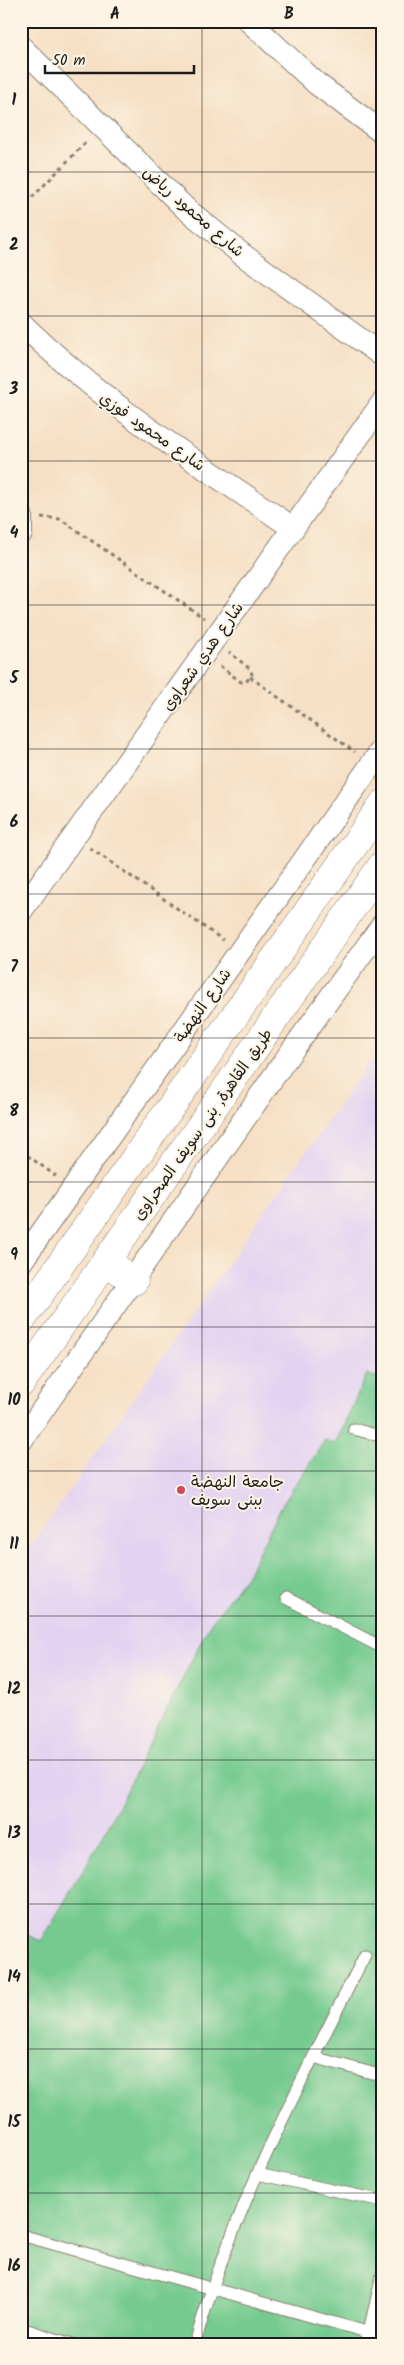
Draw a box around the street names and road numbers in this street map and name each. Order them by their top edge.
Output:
street label: شارع محمود رياض [136,161,250,264]
street label: شارع محمود فوزي [94,386,210,478]
street label: شارع هدي شعراوى [156,597,250,717]
street label: شارع النهضة [168,963,238,1048]
street label: طريق القاهرة, بنى سويف الصحراوى [127,1024,279,1226]

